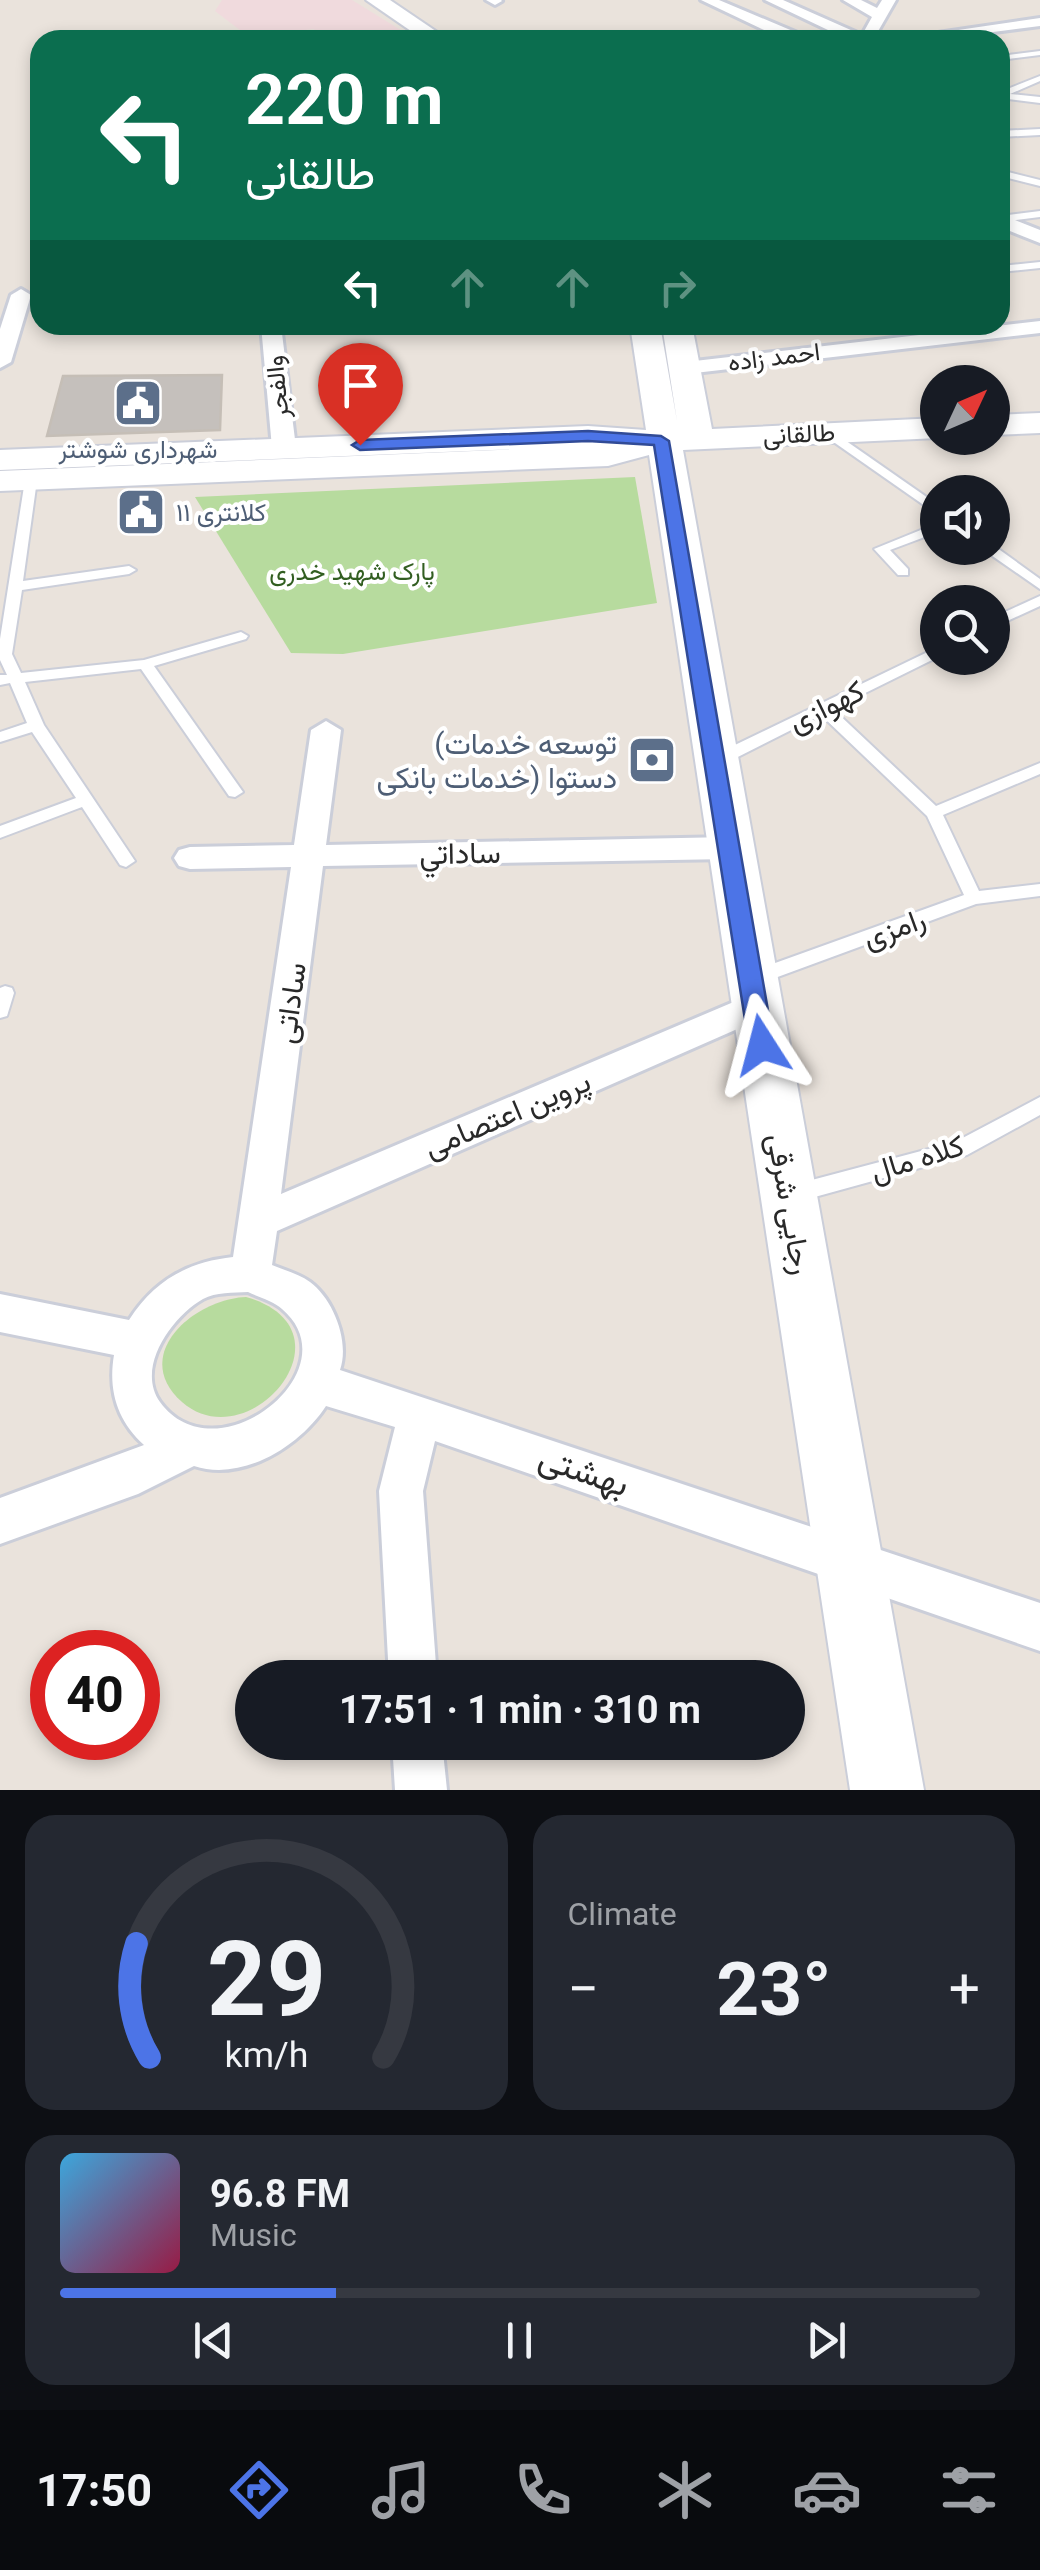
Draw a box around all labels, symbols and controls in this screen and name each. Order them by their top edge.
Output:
text: 220 m [245,59,444,141]
icon: left [80,70,210,200]
text: طالقانی [245,147,375,200]
icon: left [335,260,390,315]
icon: ahead [440,260,495,315]
icon: ahead [545,260,600,315]
icon: right [650,260,705,315]
street label: احمد زاده [726,337,822,378]
pin [318,343,403,446]
street label: والفجر [259,354,296,421]
icon: arrive [333,358,388,413]
north arrow [920,365,1010,455]
map controls [920,365,1010,675]
public building icon: شهرداری شوشتر [112,377,164,429]
street label: طالقانی [762,418,836,451]
place label: شهرداری شوشتر [57,435,218,465]
button: sound [920,475,1010,565]
public building icon: کلانتری ۱۱ [115,486,167,538]
place label: کلانتری ۱۱ [176,498,266,528]
park label: پارک شهید خدری [269,557,435,588]
button: search [920,585,1010,675]
street label: کهوازی [782,673,870,740]
place label: (توسعه خدمات دستوا (خدمات بانکی [376,726,617,796]
bank icon: (توسعه خدمات دستوا (خدمات بانکی [626,734,678,786]
street label: ساداتي [419,835,501,878]
street label: رامزی [858,901,930,956]
street label: ساداتی [267,960,314,1046]
position arrow [710,993,814,1097]
street label: پروین اعتصامی [419,1063,597,1168]
street label: کلاه مال [866,1127,968,1190]
street label: رجایی شرقی [759,1131,820,1277]
street label: بهشتی [533,1437,634,1506]
speed limit sign: 40 [30,1630,160,1760]
text: 17:51 · 1 min · 310 m [339,1688,701,1732]
text: Climate [568,1895,677,1933]
text: 29 [207,1919,326,2040]
text: 23° [716,1945,832,2033]
text: − [568,1957,599,2021]
text: + [949,1957,980,2021]
text: km/h [224,2034,308,2076]
text: 96.8 FM [210,2172,350,2216]
text: Music [210,2216,297,2254]
icon: previous [186,2313,241,2368]
icon: pause [492,2313,547,2368]
icon: next [799,2313,854,2368]
icon: directions [224,2455,294,2525]
icon: music [366,2455,436,2525]
icon: phone [508,2455,578,2525]
icon: climate [650,2455,720,2525]
icon: car [792,2455,862,2525]
icon: filters [934,2455,1004,2525]
text: 17:50 [36,2464,152,2517]

